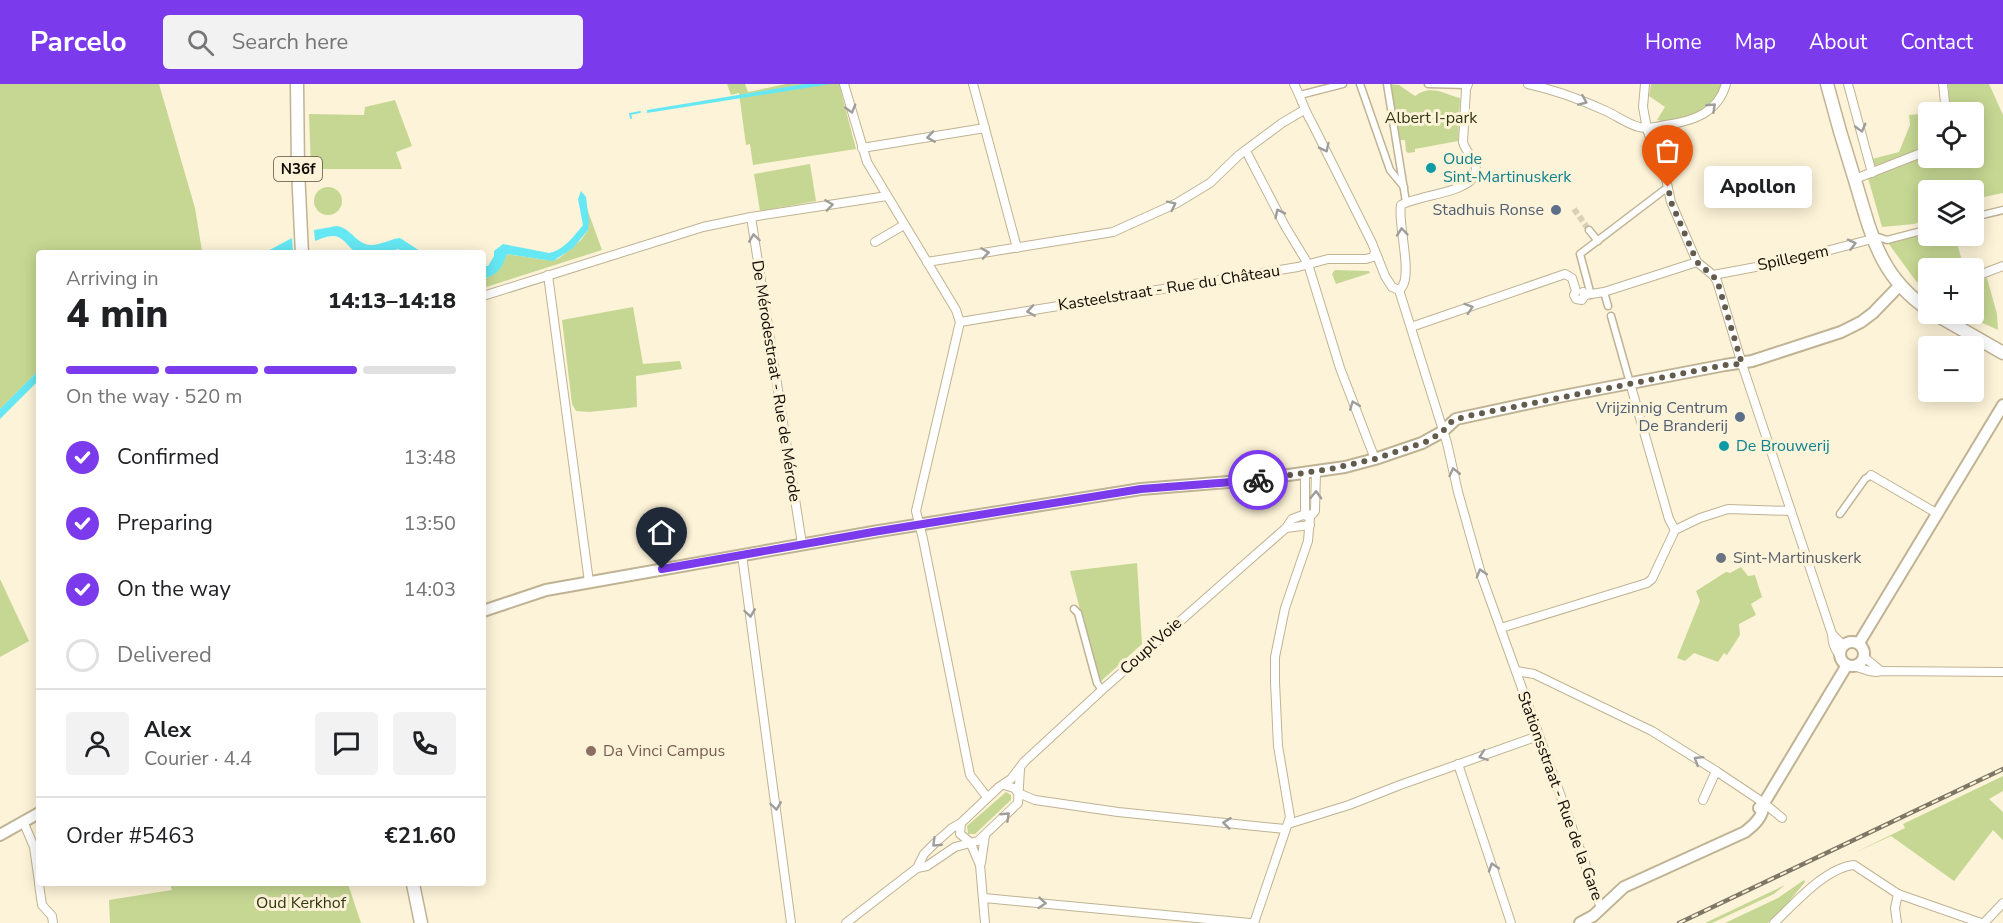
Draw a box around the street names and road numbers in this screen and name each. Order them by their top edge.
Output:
road number: N36f [274,157,322,181]
street label: Spillegem [1755,240,1831,276]
street label: De Mérodestraat - Rue de Mérode [746,259,806,503]
street label: Kasteelstraat - Rue du Château [1057,260,1281,316]
street label: Coupl'Voie [1115,612,1187,680]
street label: Stationsstraat - Rue de la Gare [1512,688,1608,904]

